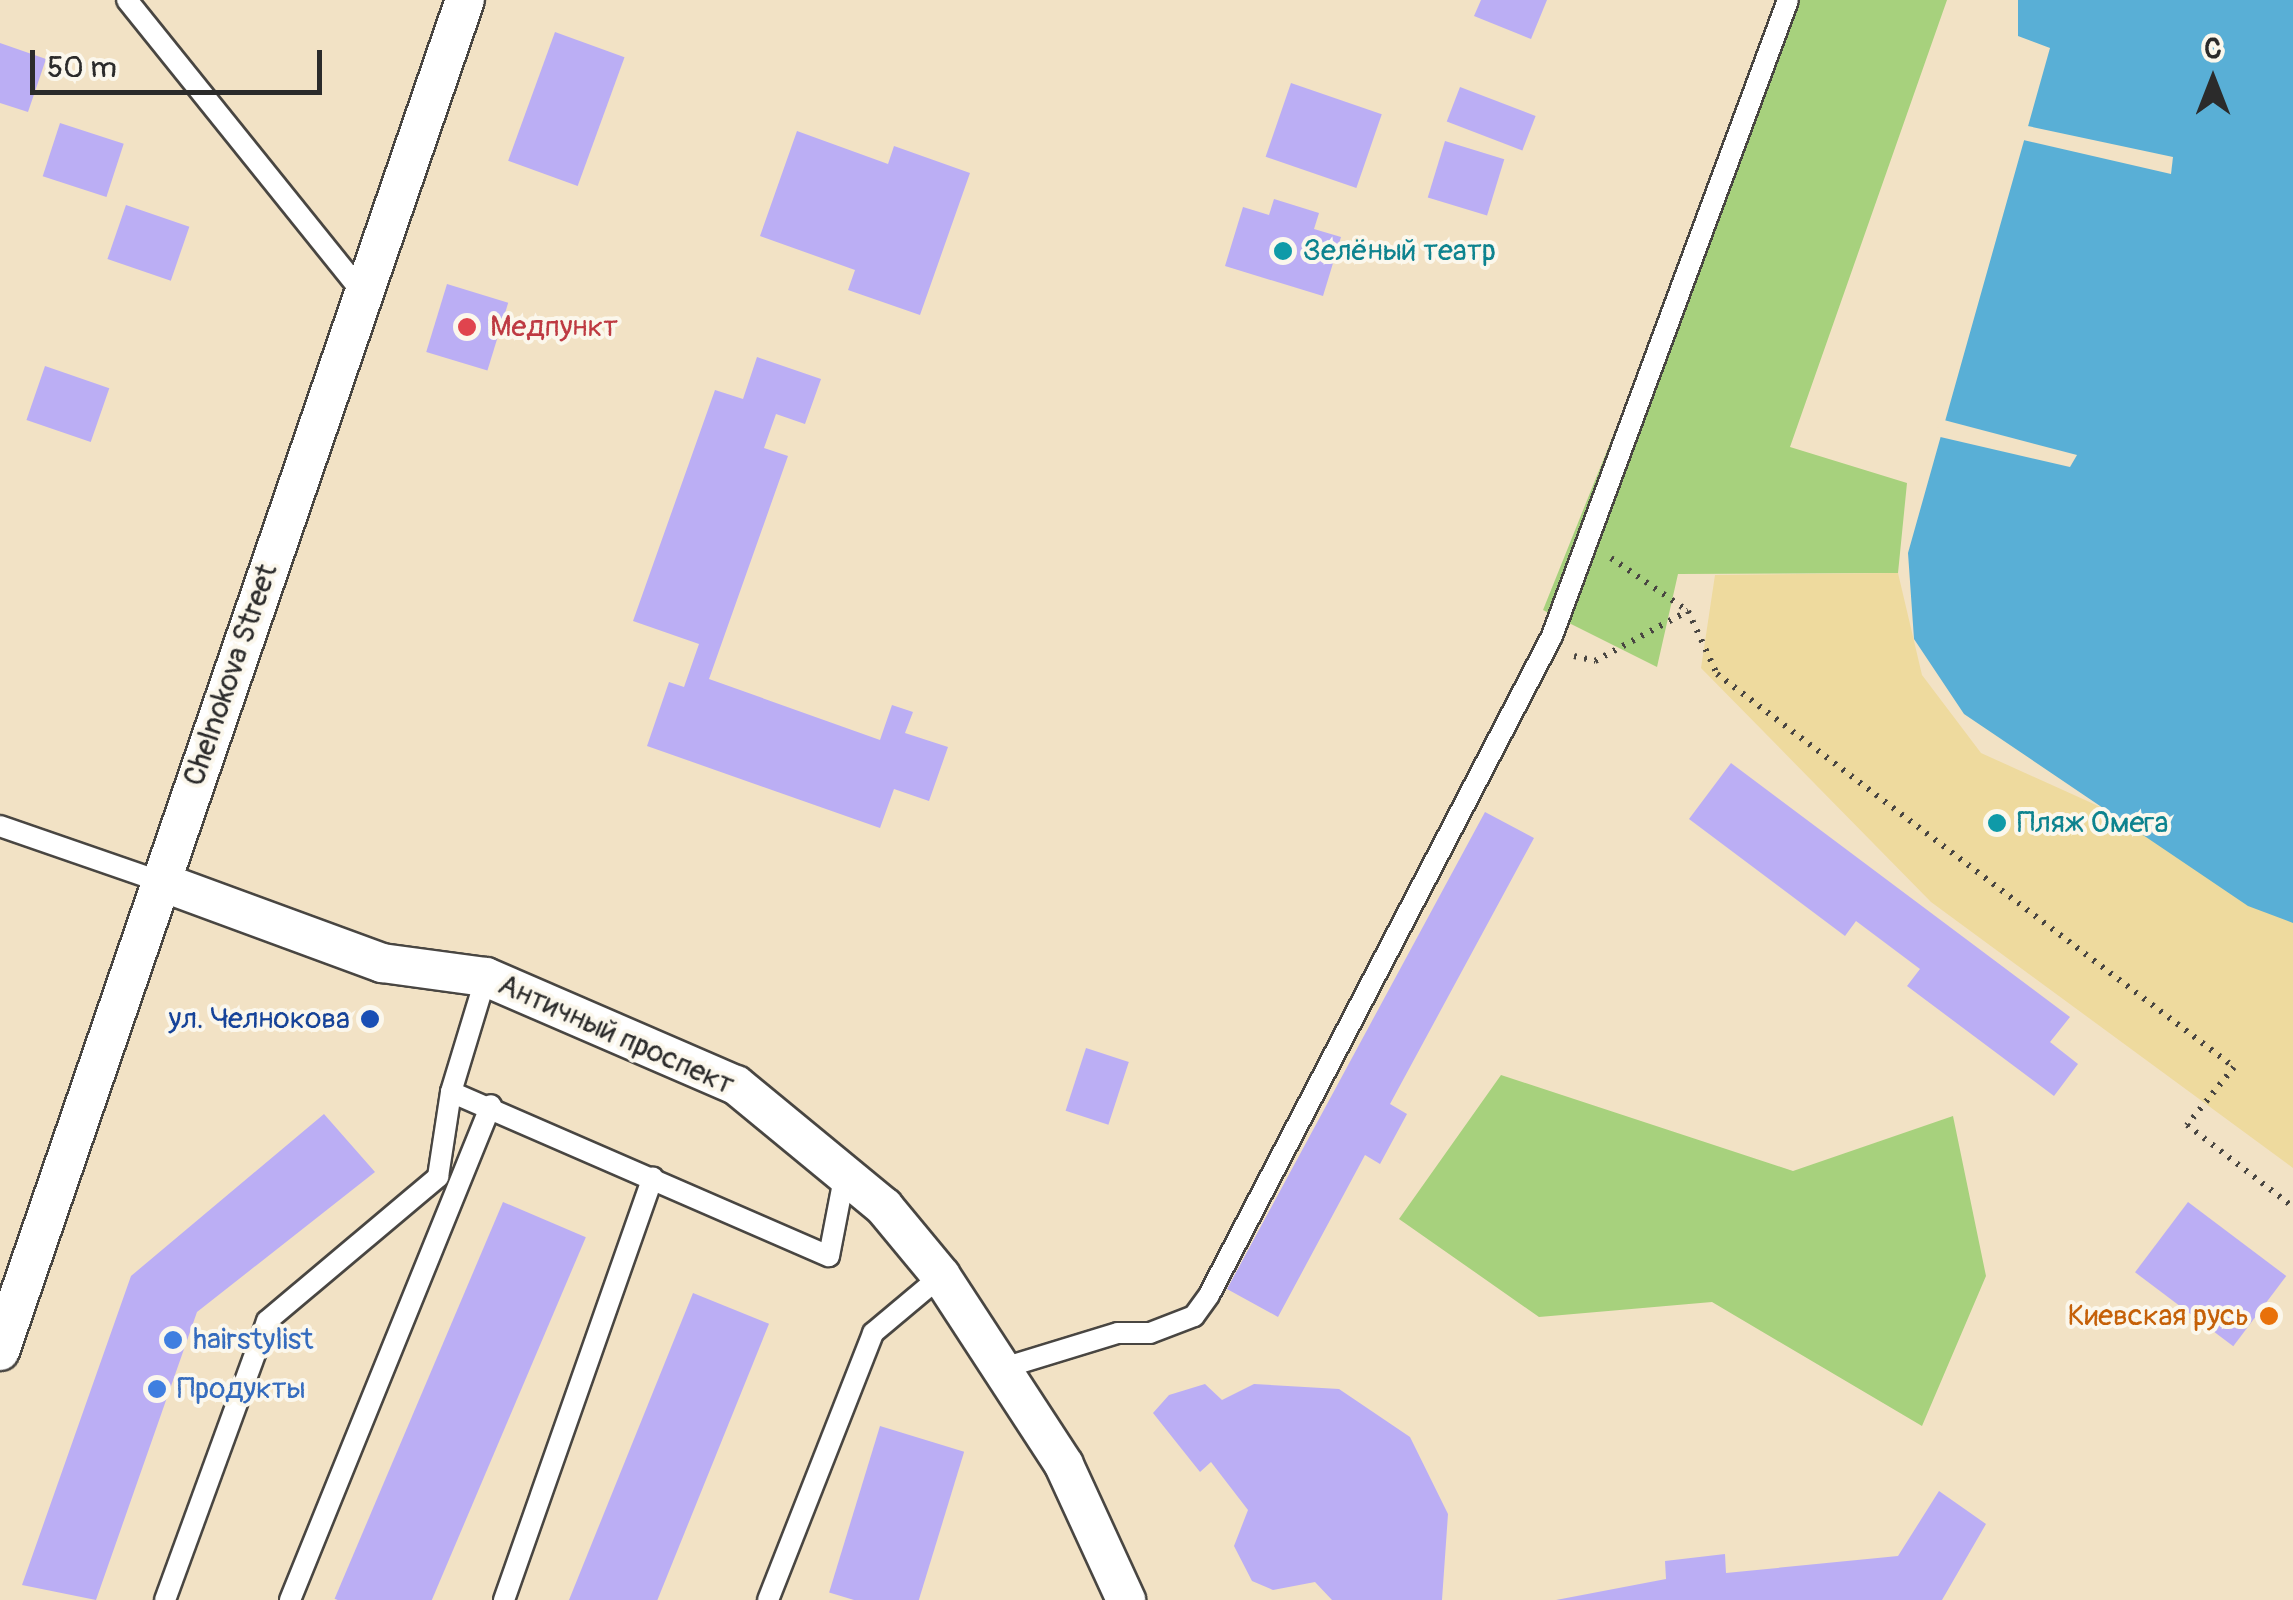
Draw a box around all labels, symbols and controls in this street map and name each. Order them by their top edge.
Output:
scale bar [35,30,328,92]
north arrow [2163,30,2263,130]
text: С [2204,32,2222,67]
text: 50 m [47,49,117,86]
place label: Зелёный театр [1303,233,1496,269]
marker: Зелёный театр [1272,240,1294,262]
place label: Медпункт [490,309,618,345]
marker: Медпункт [454,314,480,340]
street label: Chelnokova Street [176,559,286,791]
place label: Пляж Омега [2017,805,2168,841]
marker: Пляж Омега [1986,812,2008,834]
street label: Античный проспект [492,967,740,1103]
place label: ул. Челнокова [168,1001,350,1037]
marker: ул. Челнокова [359,1008,381,1030]
place label: Киевская русь [2068,1298,2249,1334]
marker: Киевская русь [2258,1305,2280,1327]
place label: hairstylist [193,1322,313,1358]
marker: hairstylist [162,1329,184,1351]
place label: Продукты [177,1371,306,1407]
marker: Продукты [146,1378,168,1400]

